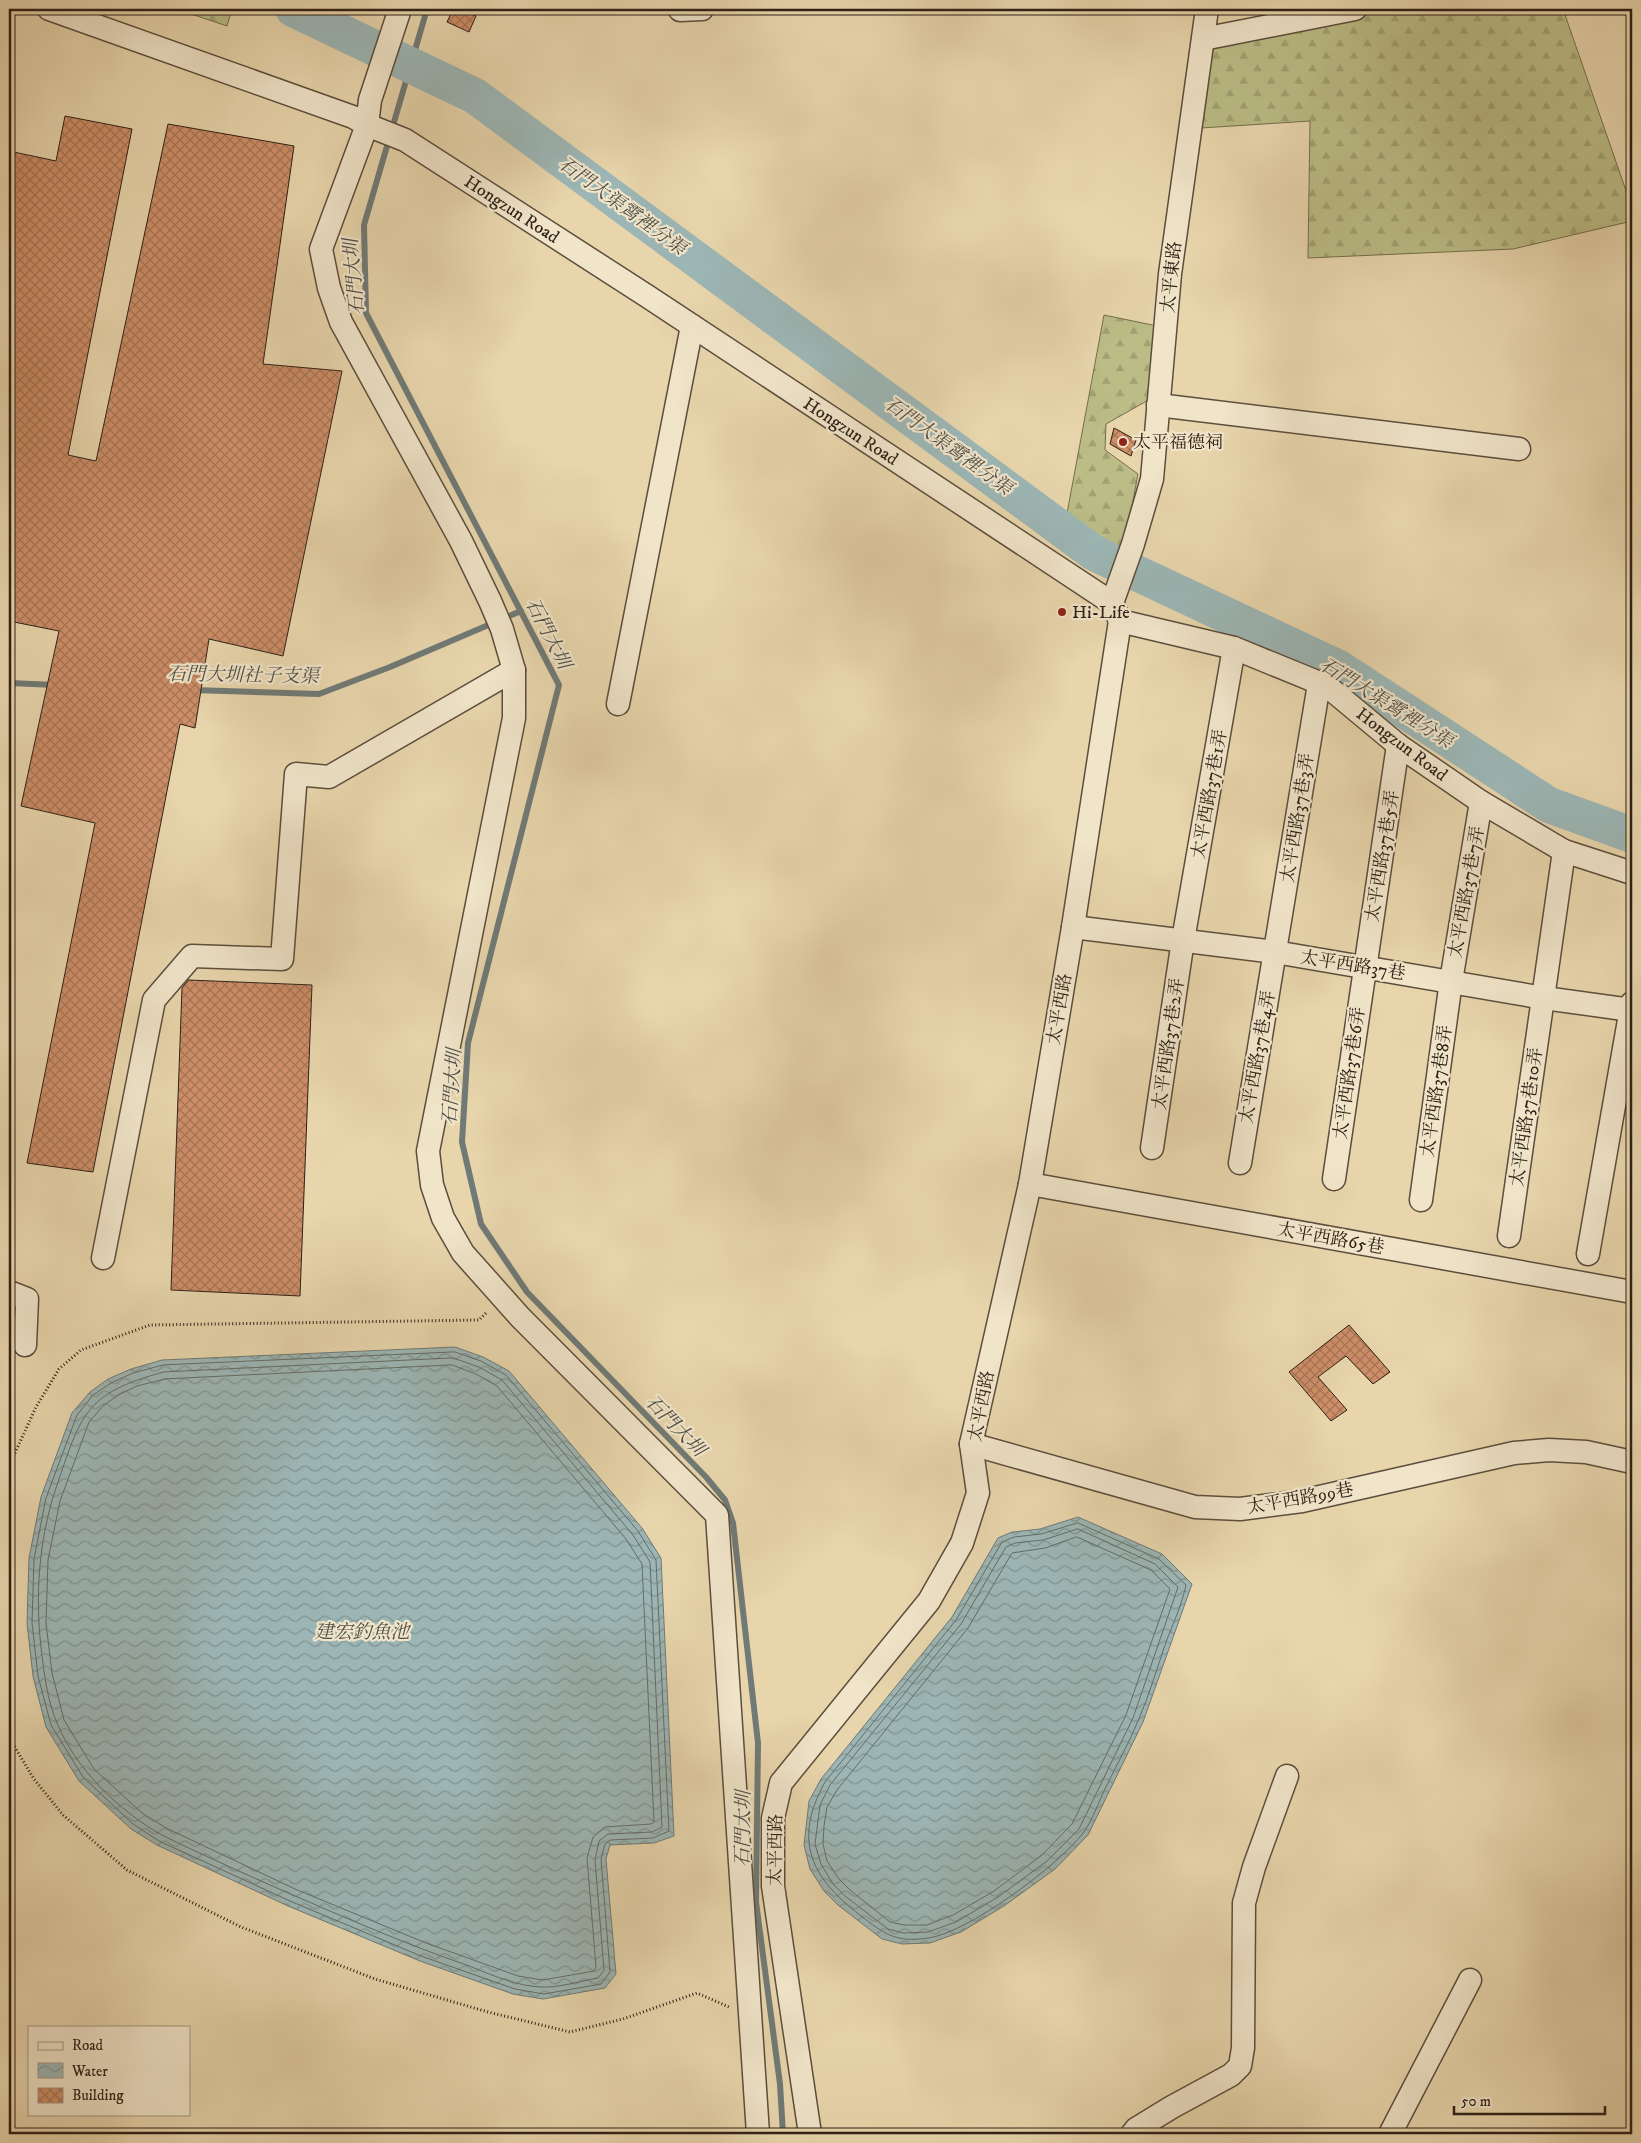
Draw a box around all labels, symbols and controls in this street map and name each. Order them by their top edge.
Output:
water label: 石門大渠霄裡分渠 [554,152,693,262]
street label: Hongzun Road [460,171,563,249]
water label: 石門大圳 [339,235,369,316]
street label: 太平東路 [1157,240,1187,314]
water label: 石門大渠霄裡分渠 [880,392,1019,502]
street label: Hongzun Road [799,393,902,471]
place label: 太平福德祠 [1133,432,1223,454]
marker: 太平福德祠 [1117,436,1129,448]
water label: 石門大圳 [520,595,577,675]
place label: Hi-Life [1072,602,1130,624]
marker: Hi-Life [1056,606,1068,618]
water label: 石門大渠霄裡分渠 [1316,653,1459,755]
water label: 石門大圳社子支渠 [167,663,322,688]
street label: Hongzun Road [1351,703,1451,786]
street label: 太平西路37巷1弄 [1188,728,1232,860]
street label: 太平西路37巷3弄 [1277,752,1319,885]
street label: 太平西路37巷5弄 [1362,789,1404,924]
street label: 太平西路37巷7弄 [1445,824,1489,960]
street label: 太平西路37巷 [1299,947,1407,985]
street label: 太平西路 [1043,972,1077,1047]
street label: 太平西路37巷2弄 [1149,977,1189,1112]
street label: 太平西路37巷4弄 [1235,989,1281,1125]
street label: 太平西路37巷6弄 [1330,1005,1370,1141]
street label: 太平西路37巷8弄 [1417,1024,1457,1159]
water label: 石門大圳 [438,1045,467,1126]
street label: 太平西路37巷10弄 [1506,1046,1548,1188]
street label: 太平西路65巷 [1276,1219,1386,1259]
street label: 太平西路 [964,1369,1000,1444]
water label: 石門大圳 [640,1391,712,1464]
street label: 太平西路99巷 [1245,1479,1355,1519]
water label: 建宏釣魚池 [314,1621,411,1644]
water label: 石門大圳 [731,1788,756,1867]
street label: 太平西路 [764,1814,788,1886]
legend [28,2026,190,2116]
text: Road [72,2036,104,2055]
text: Water [71,2062,108,2081]
scale bar [1454,2083,1605,2115]
text: Building [72,2086,124,2105]
text: 50 m [1461,2092,1491,2111]

